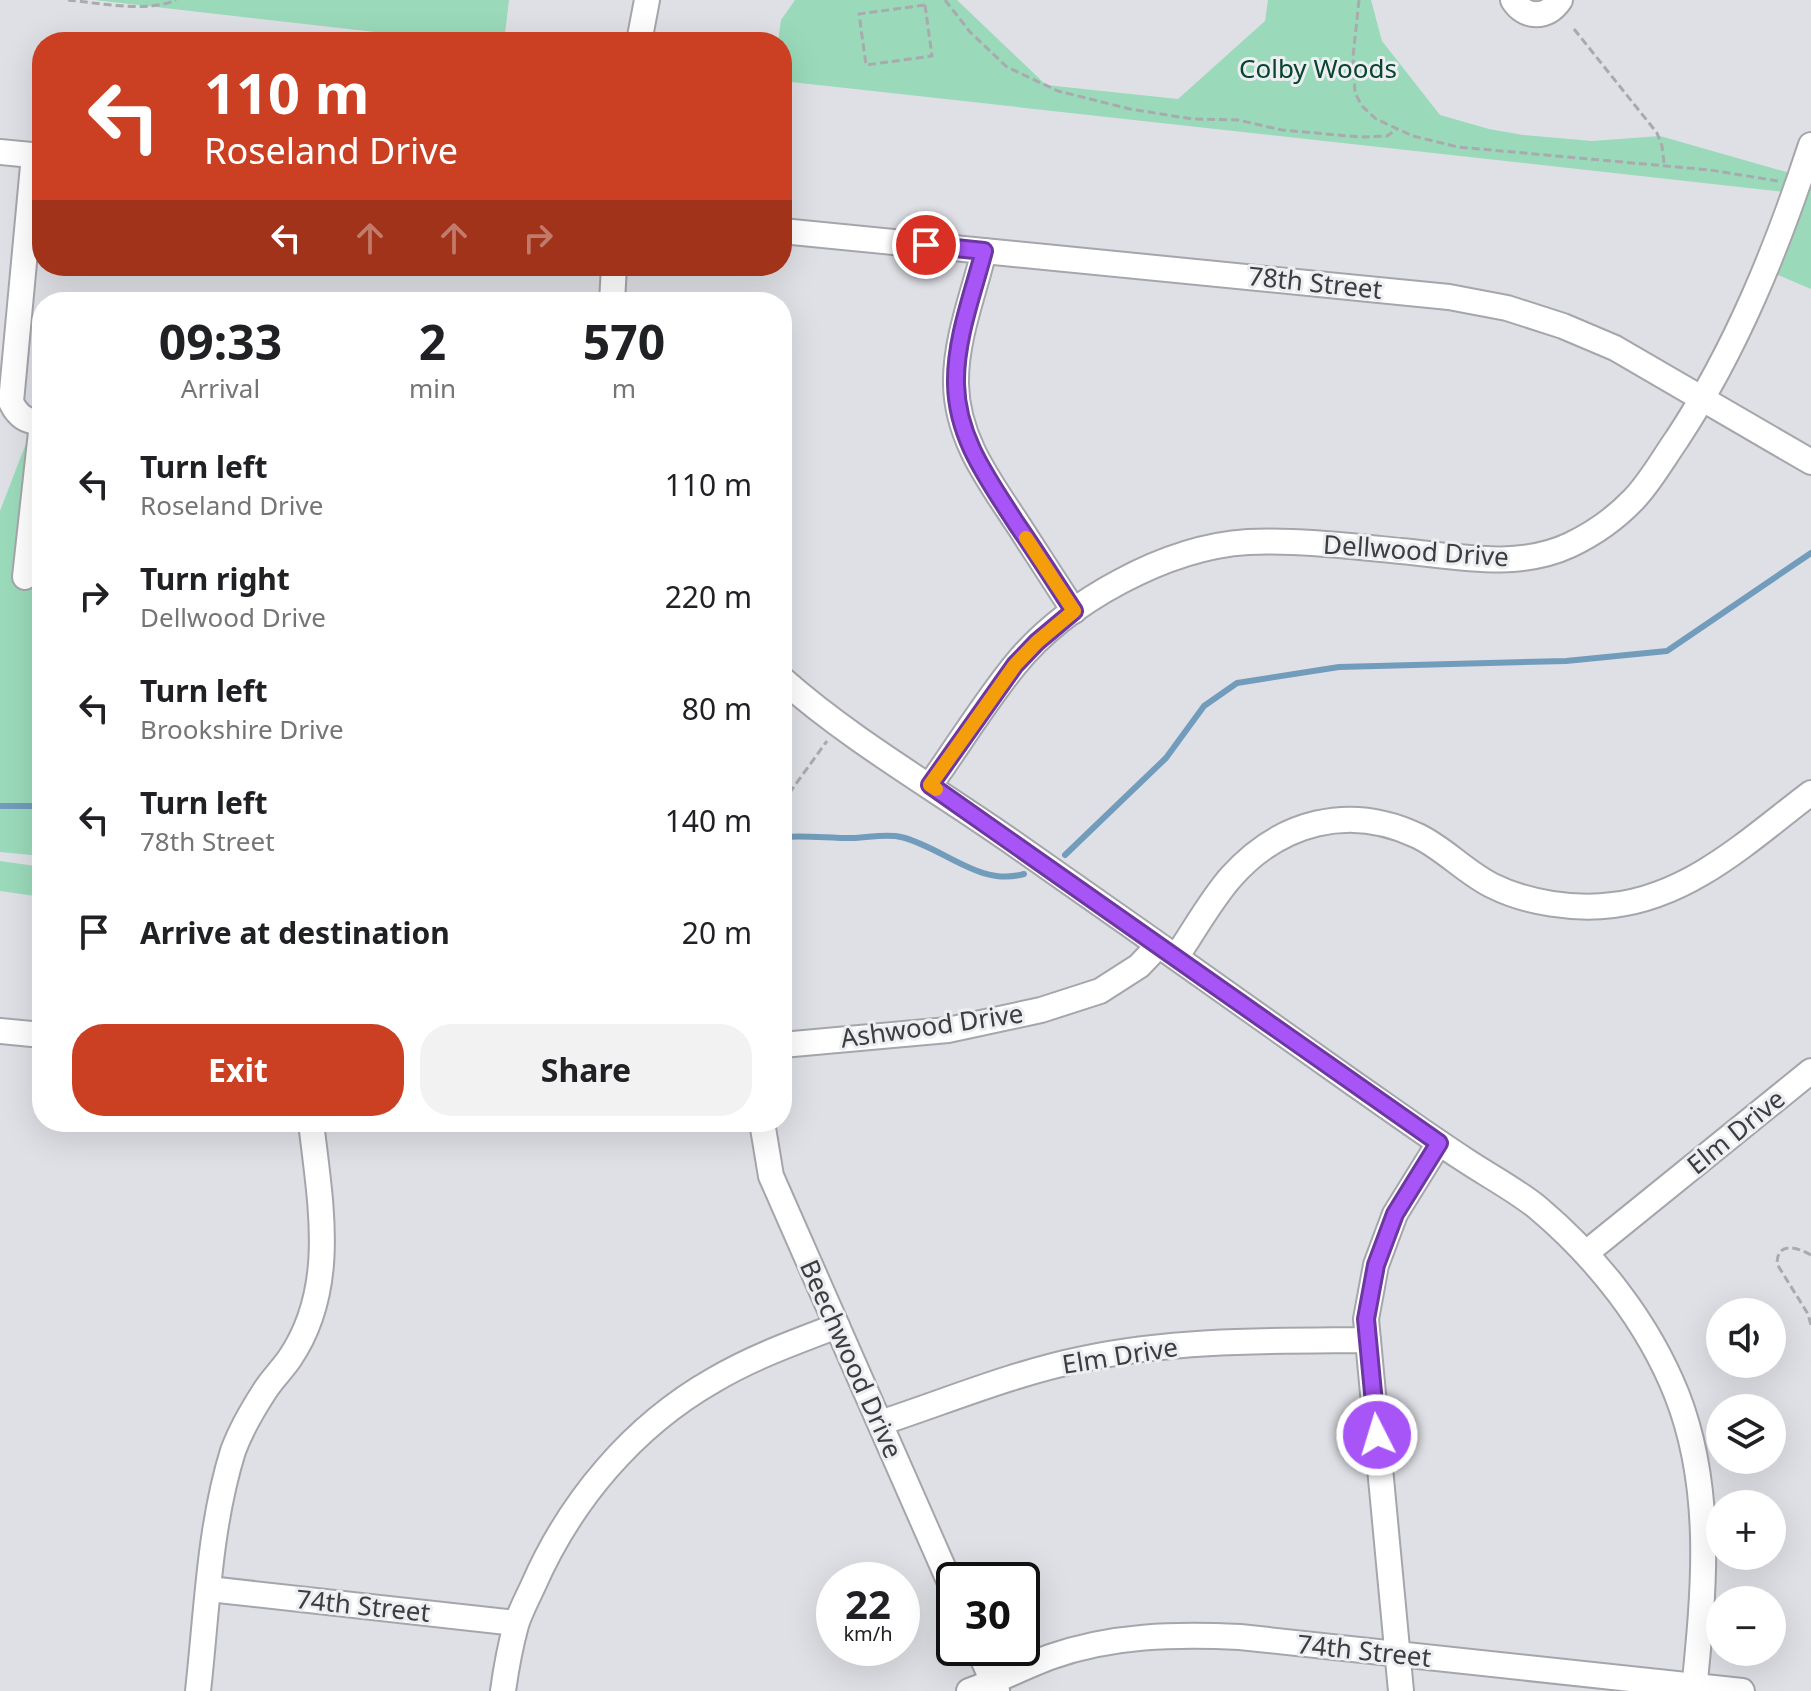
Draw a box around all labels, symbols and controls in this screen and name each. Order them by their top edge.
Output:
park label: Colby Woods [1239,50,1397,86]
text: 110 m [204,54,369,130]
icon: left [72,64,176,168]
text: Roseland Drive [204,126,458,175]
pin [892,211,960,279]
icon: left [264,216,308,260]
icon: ahead [348,216,392,260]
icon: ahead [432,216,476,260]
icon: right [516,216,560,260]
icon: arrive [904,223,948,267]
street label: 78th Street [1246,257,1384,307]
text: 09:33 [159,309,282,374]
text: 2 [419,309,446,374]
text: 570 [583,309,665,374]
text: Arrival [181,370,260,406]
text: min [409,370,456,406]
text: m [612,370,636,406]
text: Turn left [140,446,268,487]
icon: left [72,462,116,506]
text: 110 m [665,464,752,505]
text: Roseland Drive [140,487,323,523]
street label: Dellwood Drive [1322,526,1510,574]
text: Turn right [140,558,290,599]
icon: right [72,574,116,618]
text: 220 m [665,576,752,617]
text: Dellwood Drive [140,599,326,635]
text: Turn left [140,670,268,711]
icon: left [72,686,116,730]
text: 80 m [682,688,752,729]
text: Brookshire Drive [140,711,344,747]
text: Turn left [140,782,268,823]
icon: left [72,798,116,842]
text: 140 m [665,800,752,841]
text: 78th Street [140,823,275,859]
icon: arrive [72,910,116,954]
text: Arrive at destination [140,912,450,953]
text: 20 m [682,912,752,953]
street label: Ashwood Drive [838,994,1026,1056]
button: Exit [72,1024,404,1116]
button: Share [420,1024,752,1116]
street label: Elm Drive [1679,1081,1792,1182]
street label: Beechwood Drive [792,1254,912,1464]
map controls [1706,1298,1786,1666]
button: sound [1706,1298,1786,1378]
street label: Elm Drive [1059,1328,1180,1382]
position arrow [1335,1393,1419,1477]
button: layers [1706,1394,1786,1474]
button: + [1706,1490,1786,1570]
speed limit sign: 30 [936,1562,1040,1666]
text: 22 [845,1576,891,1631]
street label: 74th Street [294,1580,432,1630]
button: − [1706,1586,1786,1666]
text: km/h [843,1620,893,1647]
street label: 74th Street [1295,1625,1433,1675]

